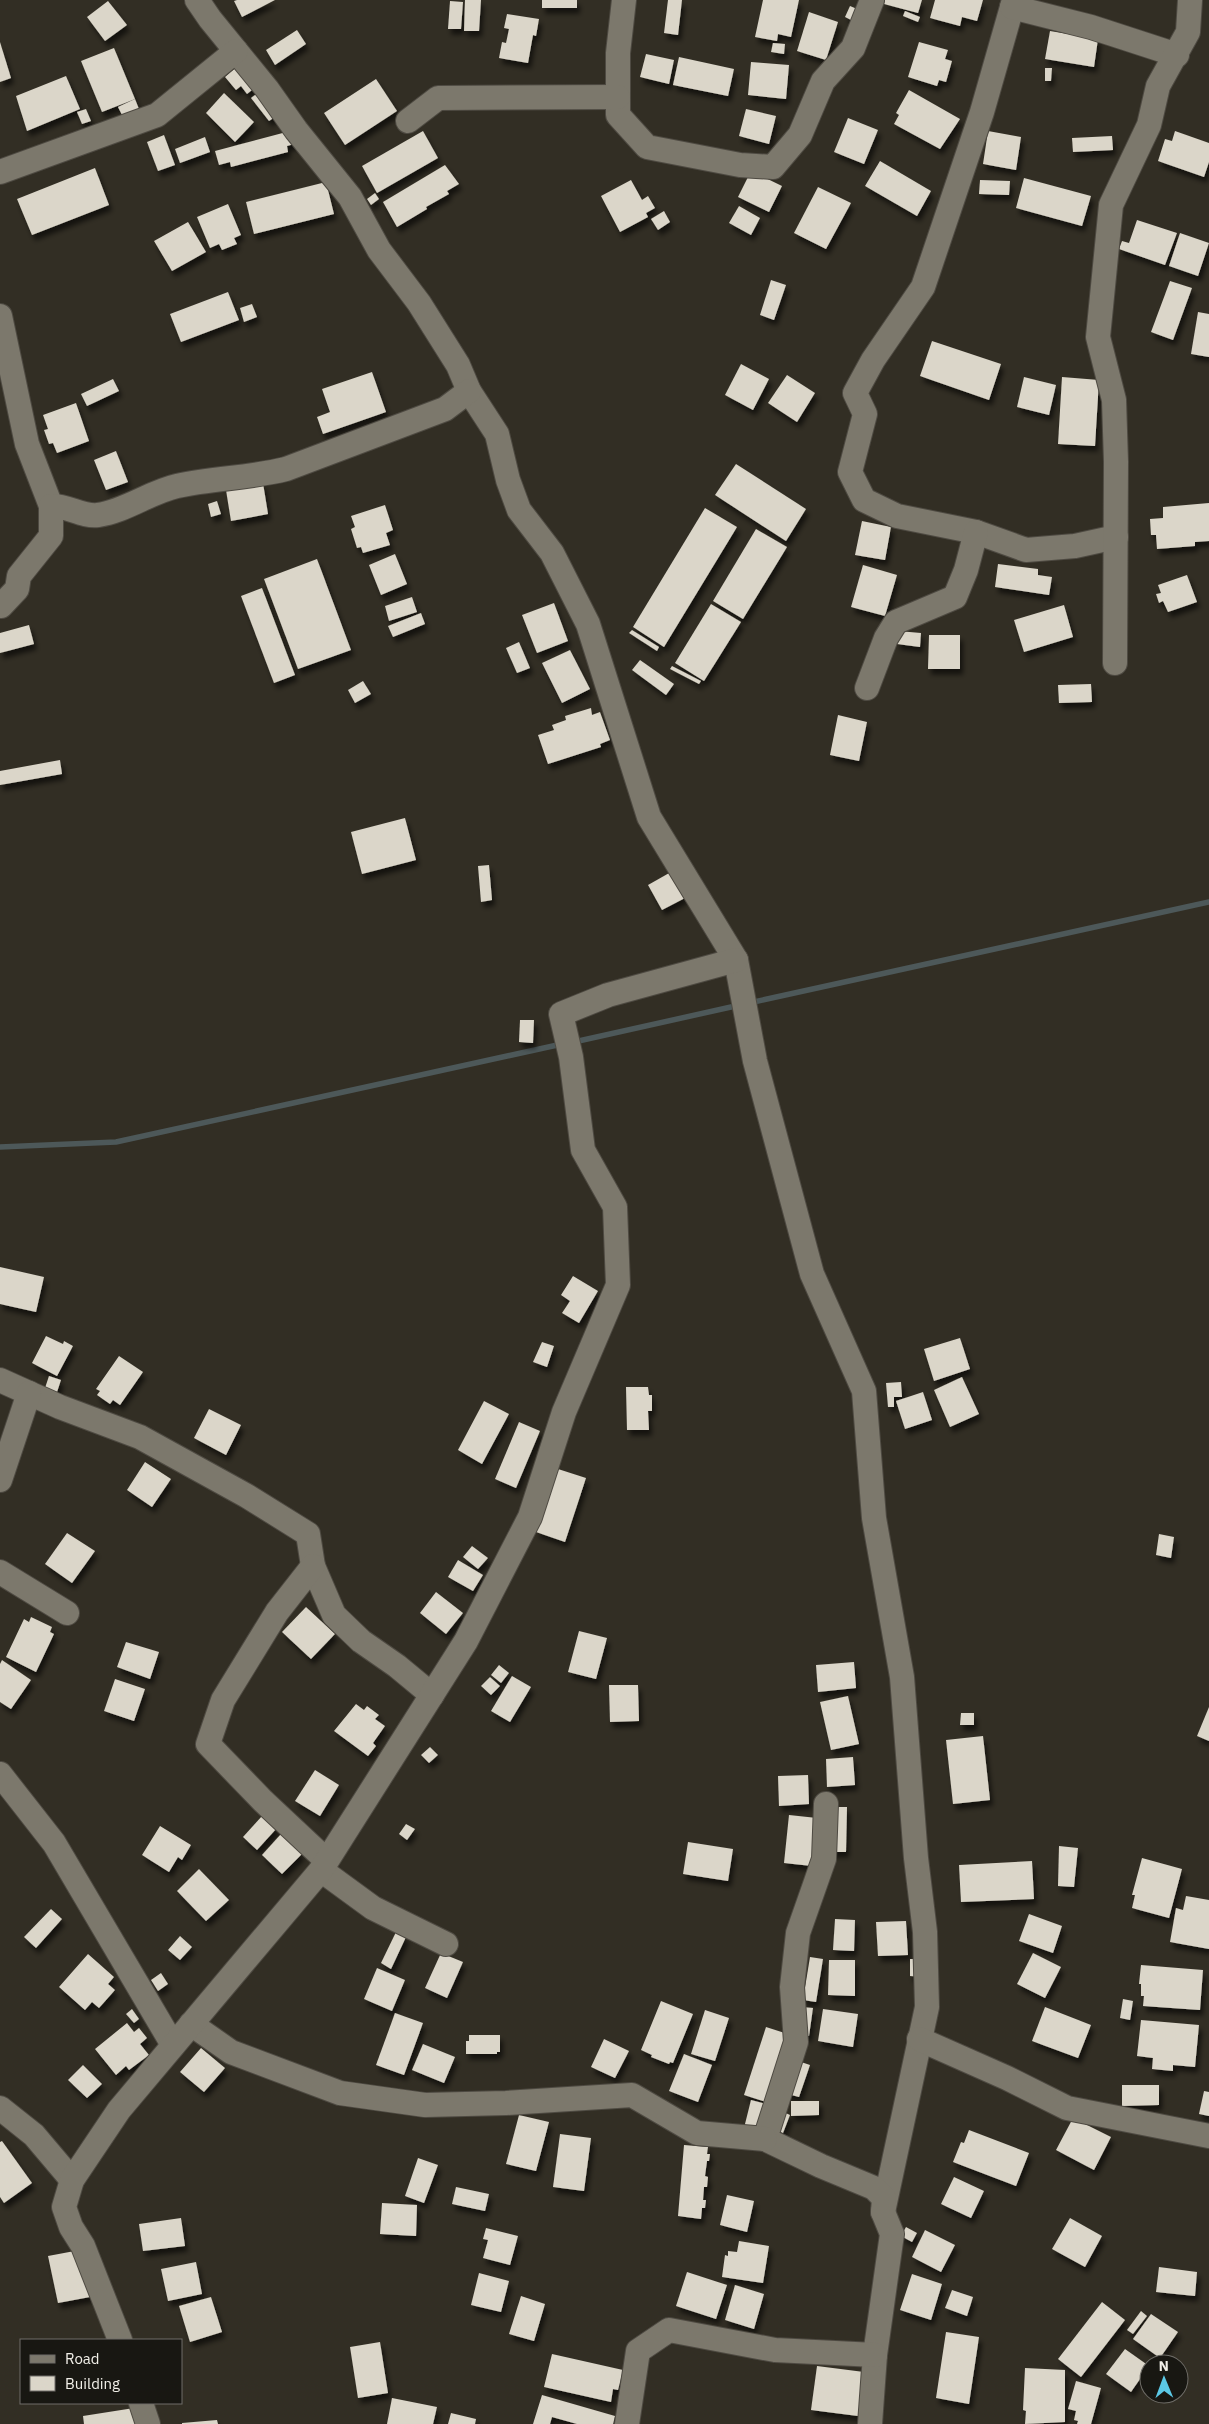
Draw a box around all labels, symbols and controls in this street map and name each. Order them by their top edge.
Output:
legend [20,2339,182,2404]
text: Road [65,2349,100,2368]
north arrow [1139,2354,1189,2404]
text: N [1159,2357,1169,2375]
text: Building [65,2374,120,2393]

